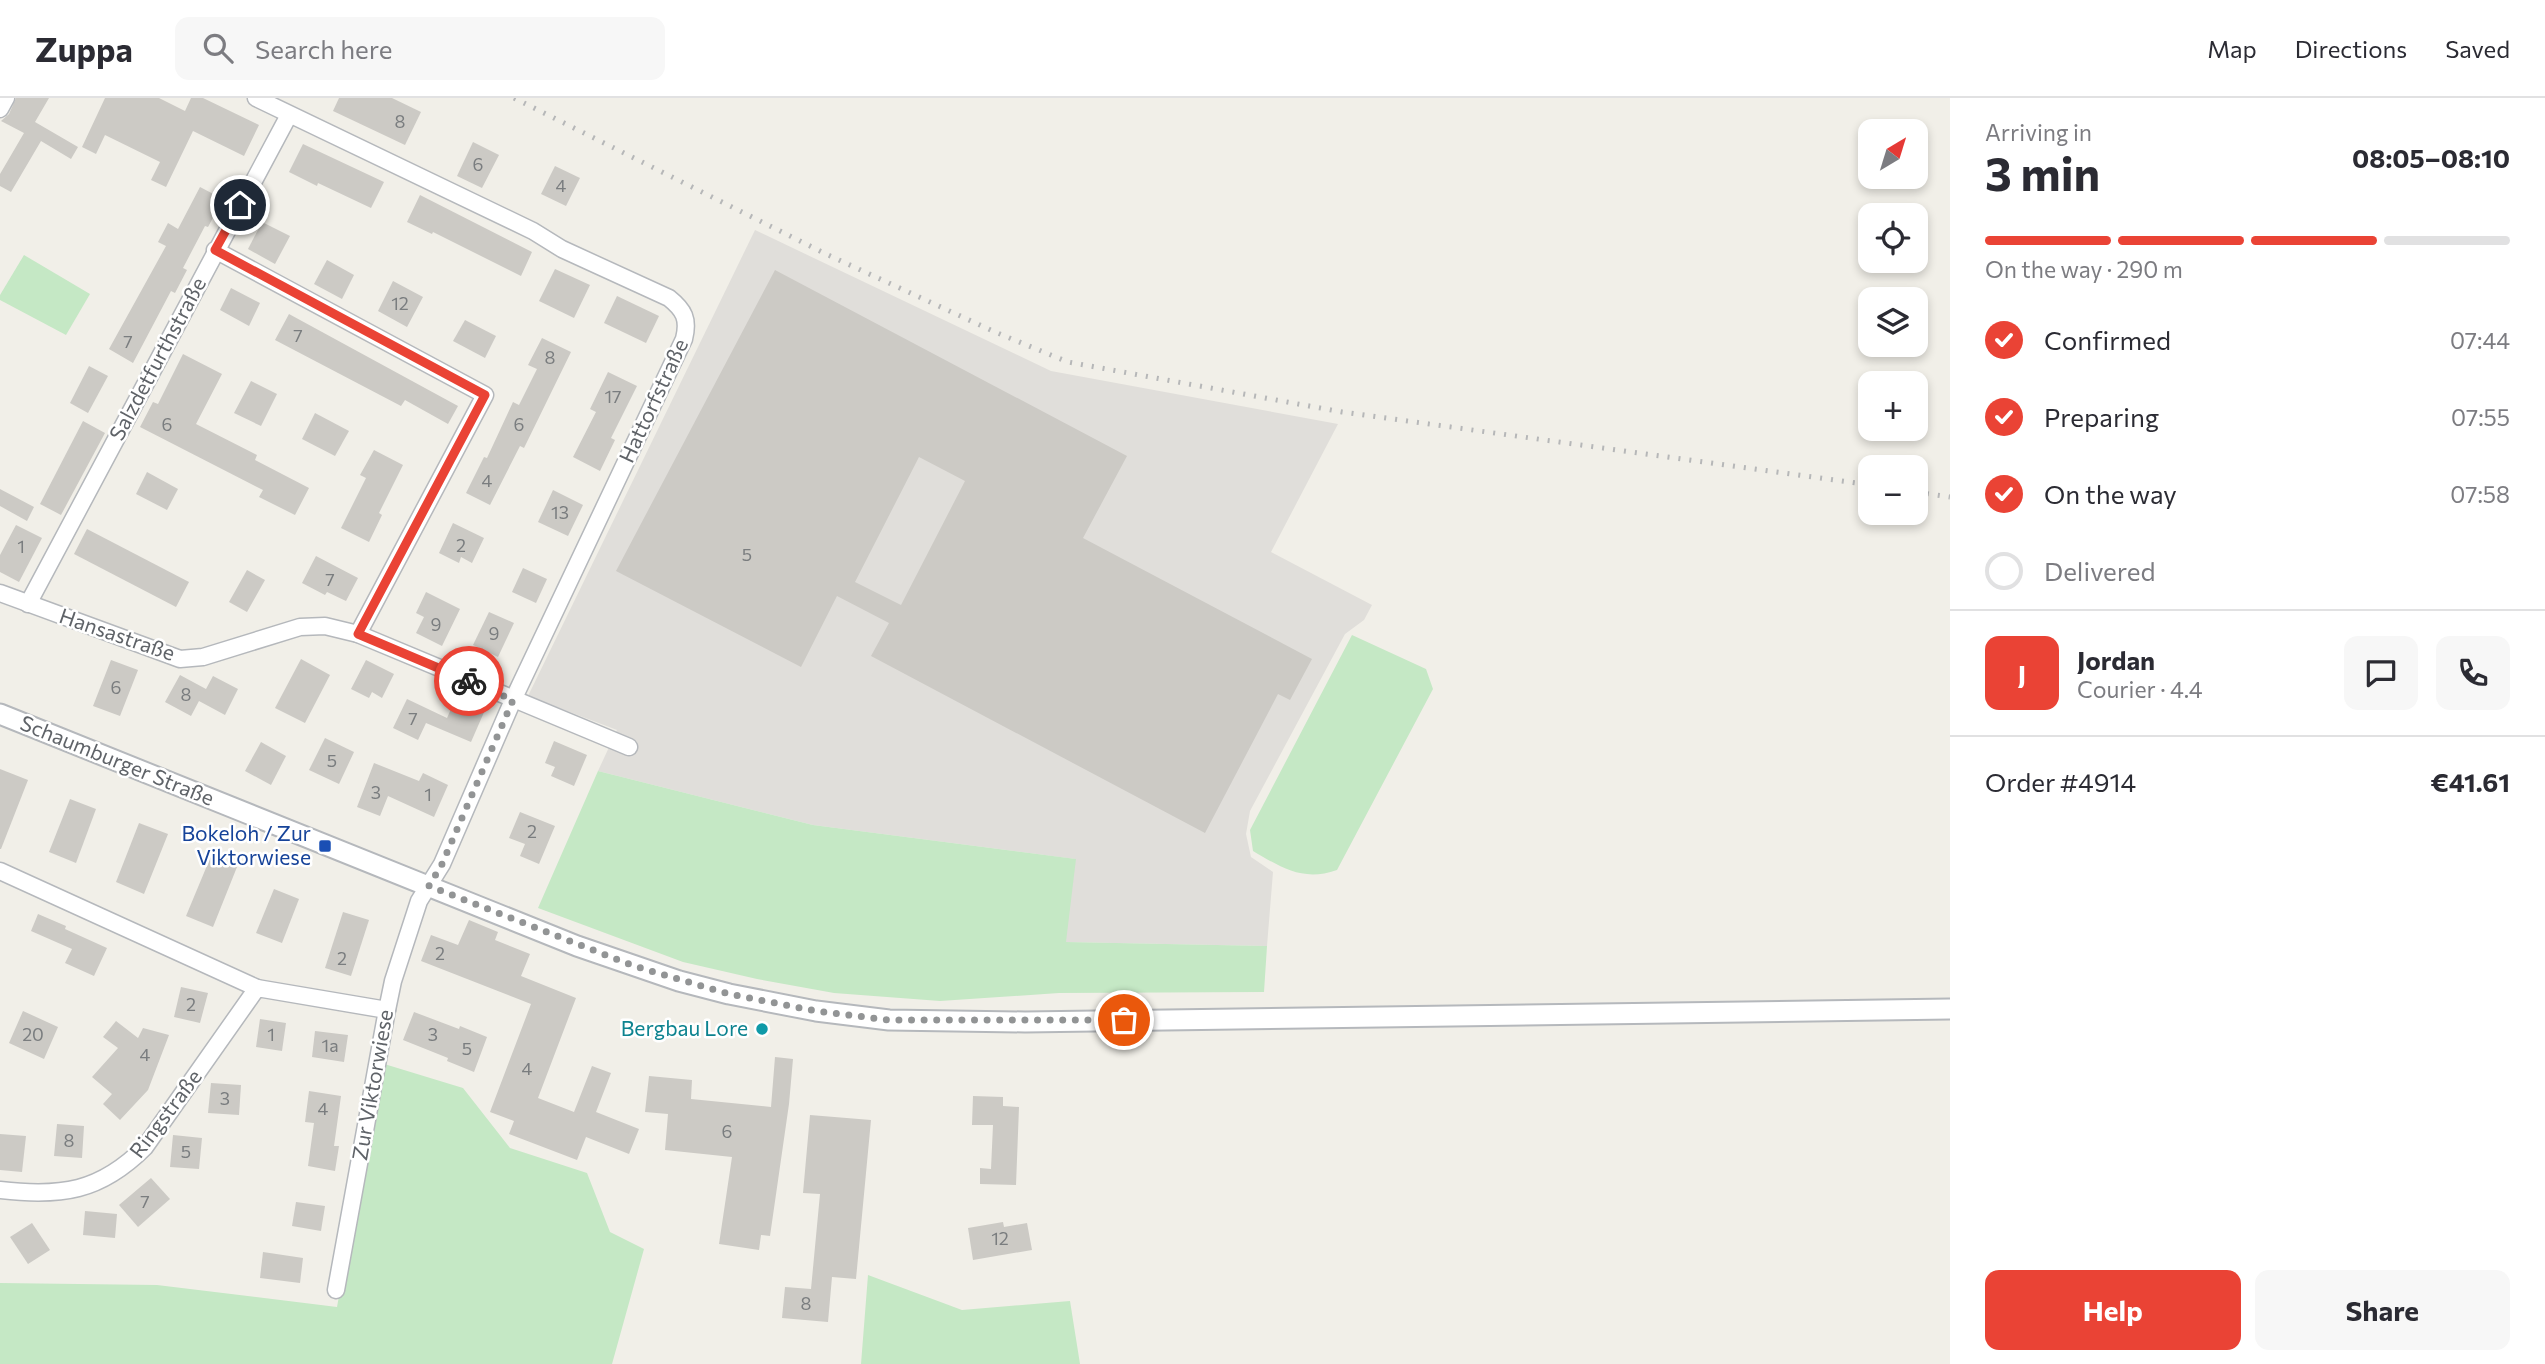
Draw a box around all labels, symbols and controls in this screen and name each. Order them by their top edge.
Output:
search box [175,17,665,80]
text: Zuppa [35,28,133,69]
icon: search [199,29,237,67]
text: Search here [255,33,392,64]
text: Map [2207,34,2257,63]
text: Directions [2295,34,2407,63]
text: Saved [2445,34,2510,63]
house number: 8 [395,110,406,132]
text: Arriving in [1985,118,2092,146]
north arrow [1858,119,1928,189]
map controls [1858,119,1928,525]
text: 08:05–08:10 [2352,142,2510,173]
text: 3 min [1985,144,2100,200]
house number: 6 [473,153,483,175]
house number: 4 [556,174,567,196]
pin [210,175,270,235]
icon: home [221,186,259,224]
button: locate [1858,203,1928,273]
text: On the way · 290 m [1985,255,2183,283]
street label: Salzdetfurthstraße [103,273,210,444]
button: layers [1858,287,1928,357]
house number: 12 [391,292,409,314]
icon: check [1985,321,2023,359]
house number: 7 [293,324,303,346]
text: Confirmed [2044,324,2171,355]
text: 07:44 [2450,326,2510,354]
house number: 7 [123,330,133,352]
street label: Hattorfstraße [613,334,692,466]
house number: 8 [545,346,556,368]
button: + [1858,371,1928,441]
house number: 17 [604,385,622,407]
icon: check [1985,398,2023,436]
text: Preparing [2044,401,2159,432]
text: 07:55 [2451,403,2510,431]
house number: 6 [162,413,172,435]
house number: 6 [514,413,524,435]
button: − [1858,455,1928,525]
house number: 4 [482,469,493,491]
icon: check [1985,475,2023,513]
text: On the way [2044,478,2177,509]
text: 07:58 [2450,480,2510,508]
house number: 13 [551,501,569,523]
house number: 2 [456,534,466,556]
house number: 1 [17,535,25,557]
house number: 5 [742,543,752,565]
text: Delivered [2044,555,2155,586]
house number: 7 [325,568,335,590]
street label: Hansastraße [57,602,178,665]
house number: 9 [431,613,441,635]
house number: 9 [489,622,499,644]
button: chat [2344,636,2418,710]
button: phone [2436,636,2510,710]
text: Jordan [2077,644,2155,675]
courier [434,646,504,716]
text: J [2018,658,2026,689]
icon: bike [450,662,488,700]
text: Courier · 4.4 [2077,675,2203,703]
house number: 6 [111,676,121,698]
house number: 8 [181,683,192,705]
house number: 7 [408,707,418,729]
street label: Schaumburger Straße [17,709,218,810]
house number: 5 [327,749,337,771]
text: Order #4914 [1985,766,2136,797]
text: €41.61 [2430,766,2510,797]
house number: 3 [371,781,381,803]
house number: 1 [424,783,432,805]
place label: Bokeloh / Zur Viktorwiese [181,820,311,869]
house number: 2 [527,820,537,842]
marker: Bokeloh / Zur Viktorwiese [317,838,333,854]
house number: 2 [435,942,445,964]
house number: 2 [337,947,347,969]
pin [1094,990,1154,1050]
house number: 2 [186,993,196,1015]
icon: bag [1105,1001,1143,1039]
street label: Zur Viktorwiese [346,1007,397,1162]
place label: Bergbau Lore [621,1015,748,1040]
marker: Bergbau Lore [754,1021,770,1037]
house number: 20 [22,1023,44,1045]
house number: 1 [267,1023,275,1045]
house number: 3 [428,1023,438,1045]
house number: 1a [321,1034,339,1056]
house number: 5 [462,1037,472,1059]
house number: 4 [140,1043,151,1065]
house number: 4 [522,1057,533,1079]
street label: Ringstraße [124,1064,206,1162]
house number: 3 [220,1087,230,1109]
house number: 4 [318,1097,329,1119]
house number: 6 [722,1120,732,1142]
house number: 8 [64,1129,75,1151]
house number: 5 [181,1140,191,1162]
house number: 7 [140,1190,150,1212]
house number: 12 [991,1227,1009,1249]
button: Help [1985,1270,2241,1350]
button: Share [2255,1270,2510,1350]
house number: 8 [801,1292,812,1314]

